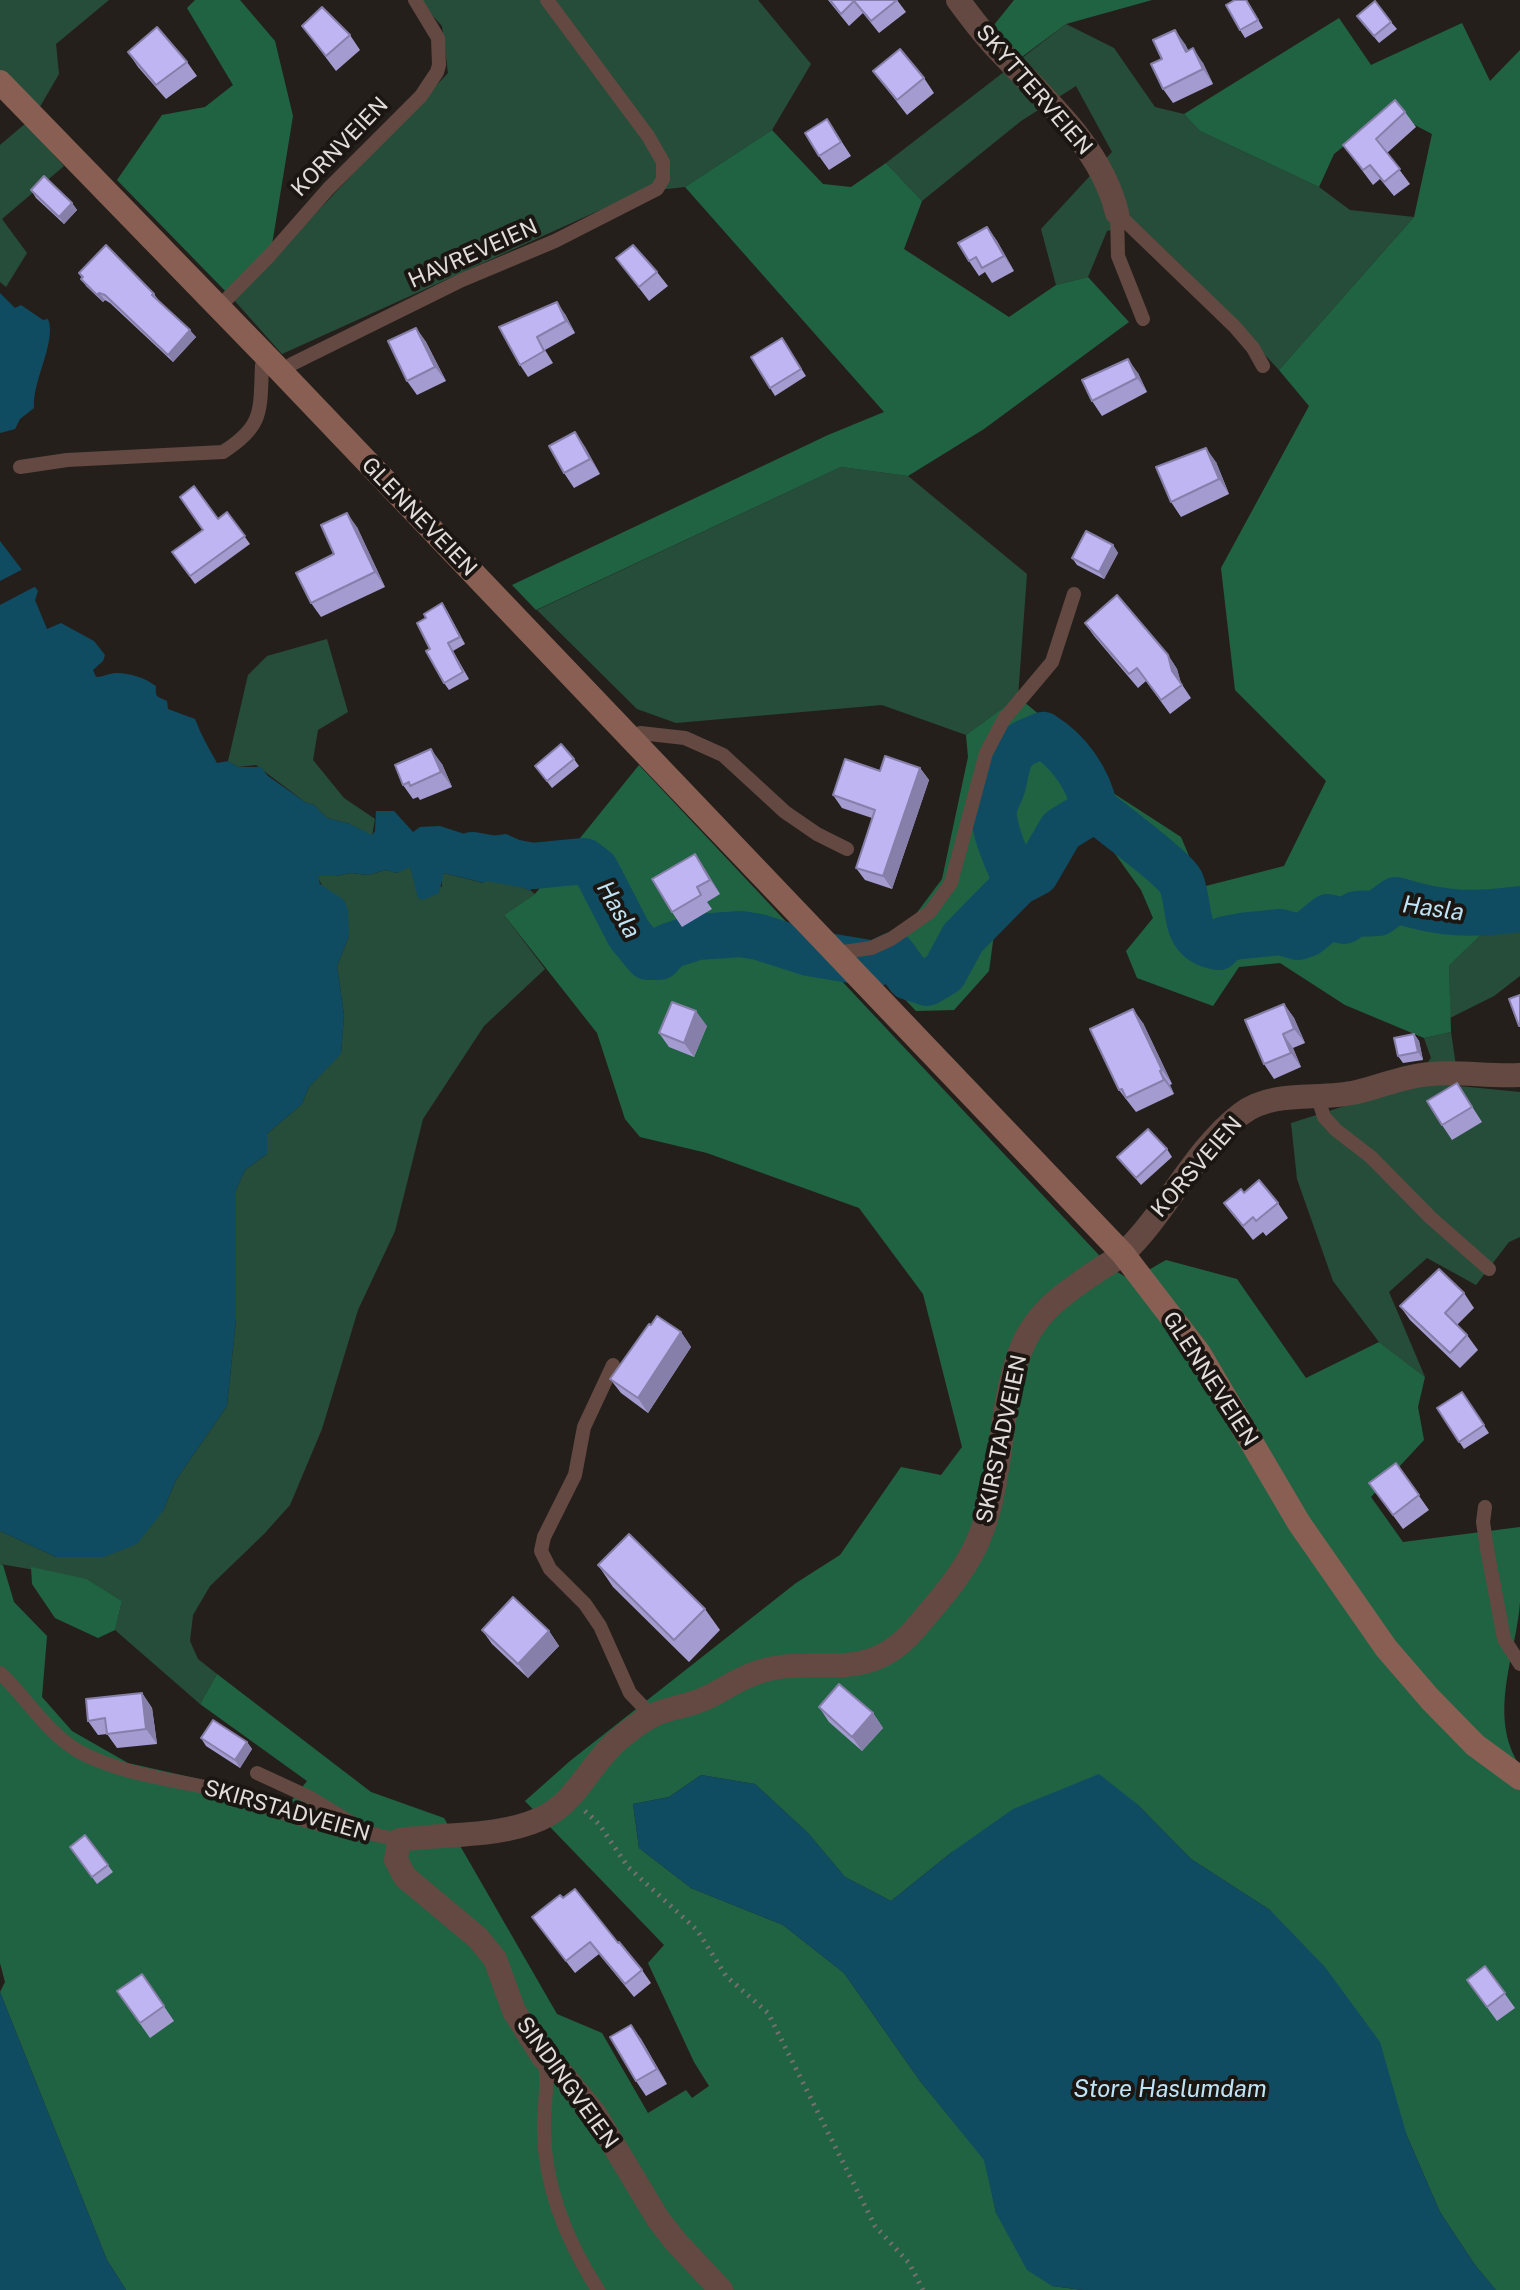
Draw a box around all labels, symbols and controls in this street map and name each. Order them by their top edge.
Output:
street label: SKYTTERVEIEN [970,19,1098,161]
street label: KORNVEIEN [286,92,394,202]
street label: HAVREVEIEN [404,214,542,294]
street label: GLENNEVEIEN [356,452,482,582]
water label: Hasla [590,876,646,944]
water label: Hasla [1400,890,1466,928]
street label: KORSVEIEN [1146,1111,1248,1223]
street label: GLENNEVEIEN [1157,1307,1263,1451]
street label: SKIRSTADVEIEN [971,1352,1033,1526]
street label: SKIRSTADVEIEN [201,1775,373,1847]
street label: SINDINGVEIEN [510,2012,624,2154]
water label: Store Haslumdam [1073,2076,1267,2104]

